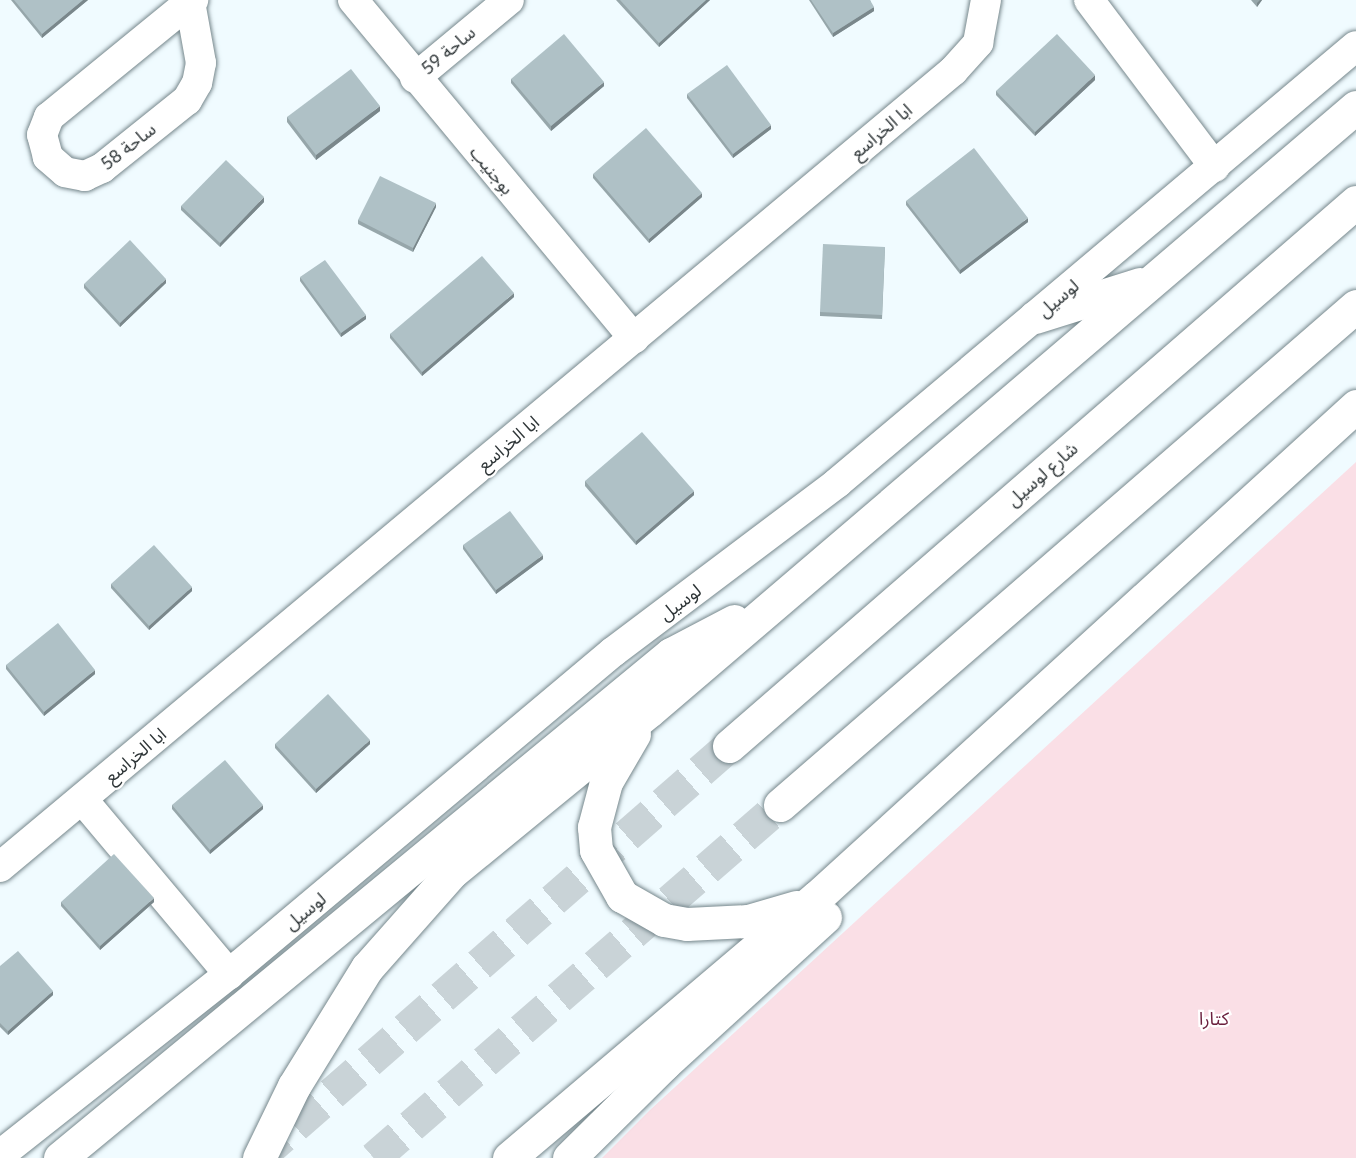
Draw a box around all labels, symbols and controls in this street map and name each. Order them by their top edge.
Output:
street label: ساحة 59 [416,21,480,79]
street label: ابا الخراسع [846,99,916,163]
street label: ساحة 58 [96,118,160,174]
street label: بوجنيب [466,141,518,199]
street label: لوسيل [1033,275,1083,321]
street label: ابا الخراسع [473,411,543,475]
street label: شارع لوسيل [1002,437,1082,511]
street label: لوسيل [655,579,705,625]
street label: ابا الخراسع [100,723,170,787]
street label: لوسيل [280,888,330,934]
park label: كتارا [1199,1007,1229,1029]

